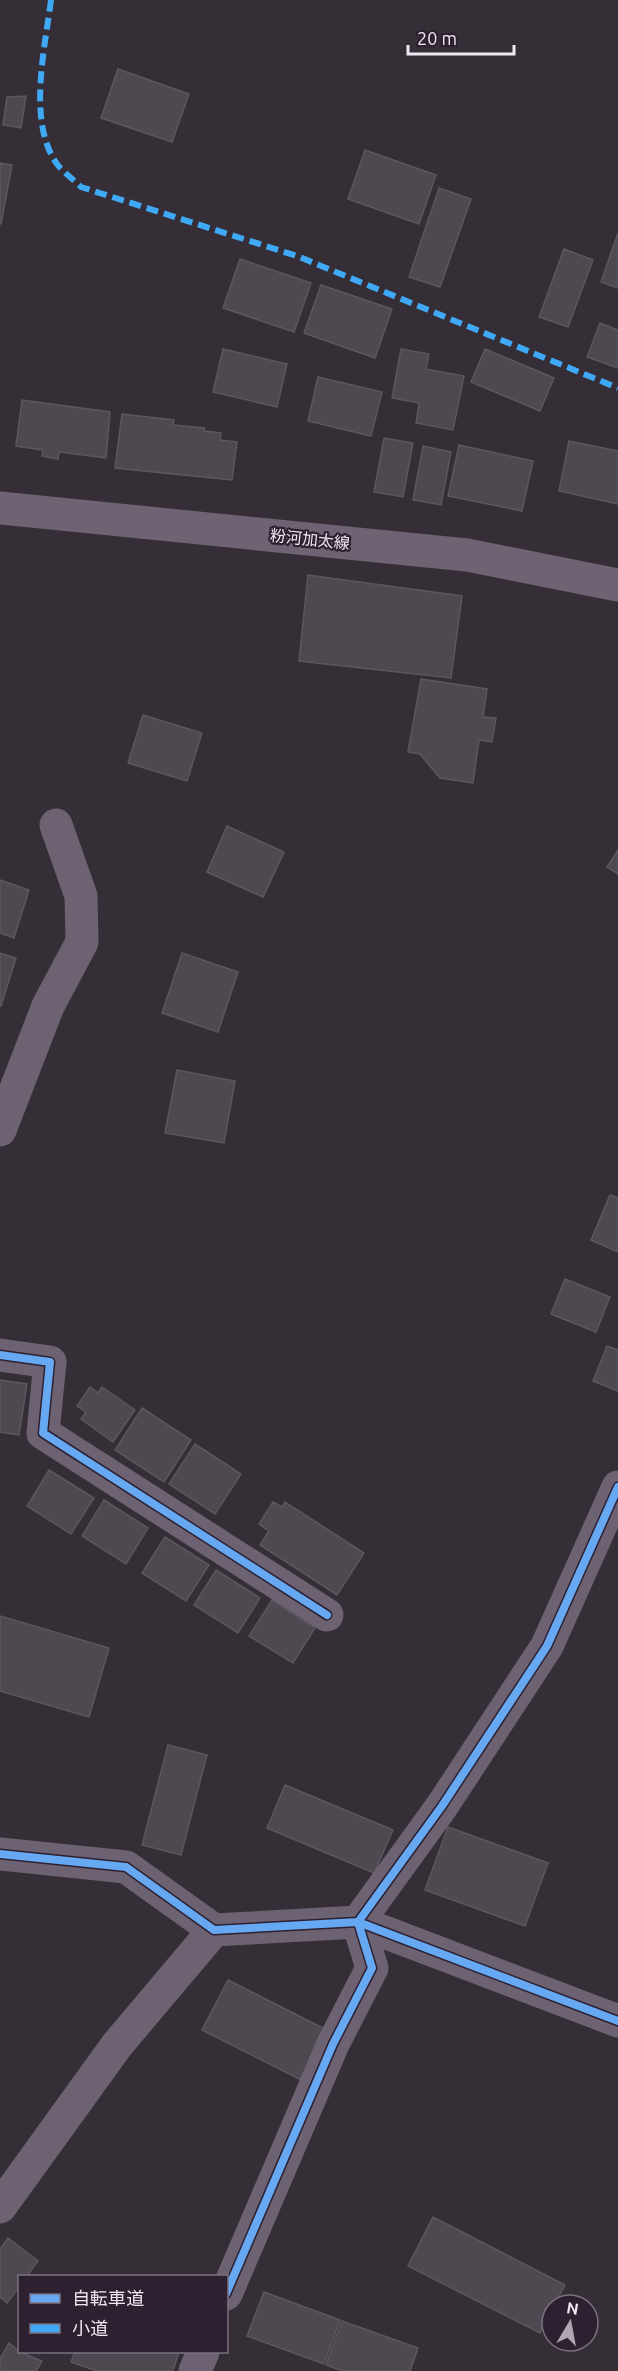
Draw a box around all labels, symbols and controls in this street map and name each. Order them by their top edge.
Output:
scale bar [408,18,514,56]
text: 20 m [417,28,457,48]
street label: 粉河加太線 [269,526,351,552]
legend [18,2275,228,2353]
text: 自転車道 [72,2288,144,2308]
north arrow [540,2293,600,2353]
text: N [565,2298,580,2318]
text: 小道 [72,2318,108,2338]

